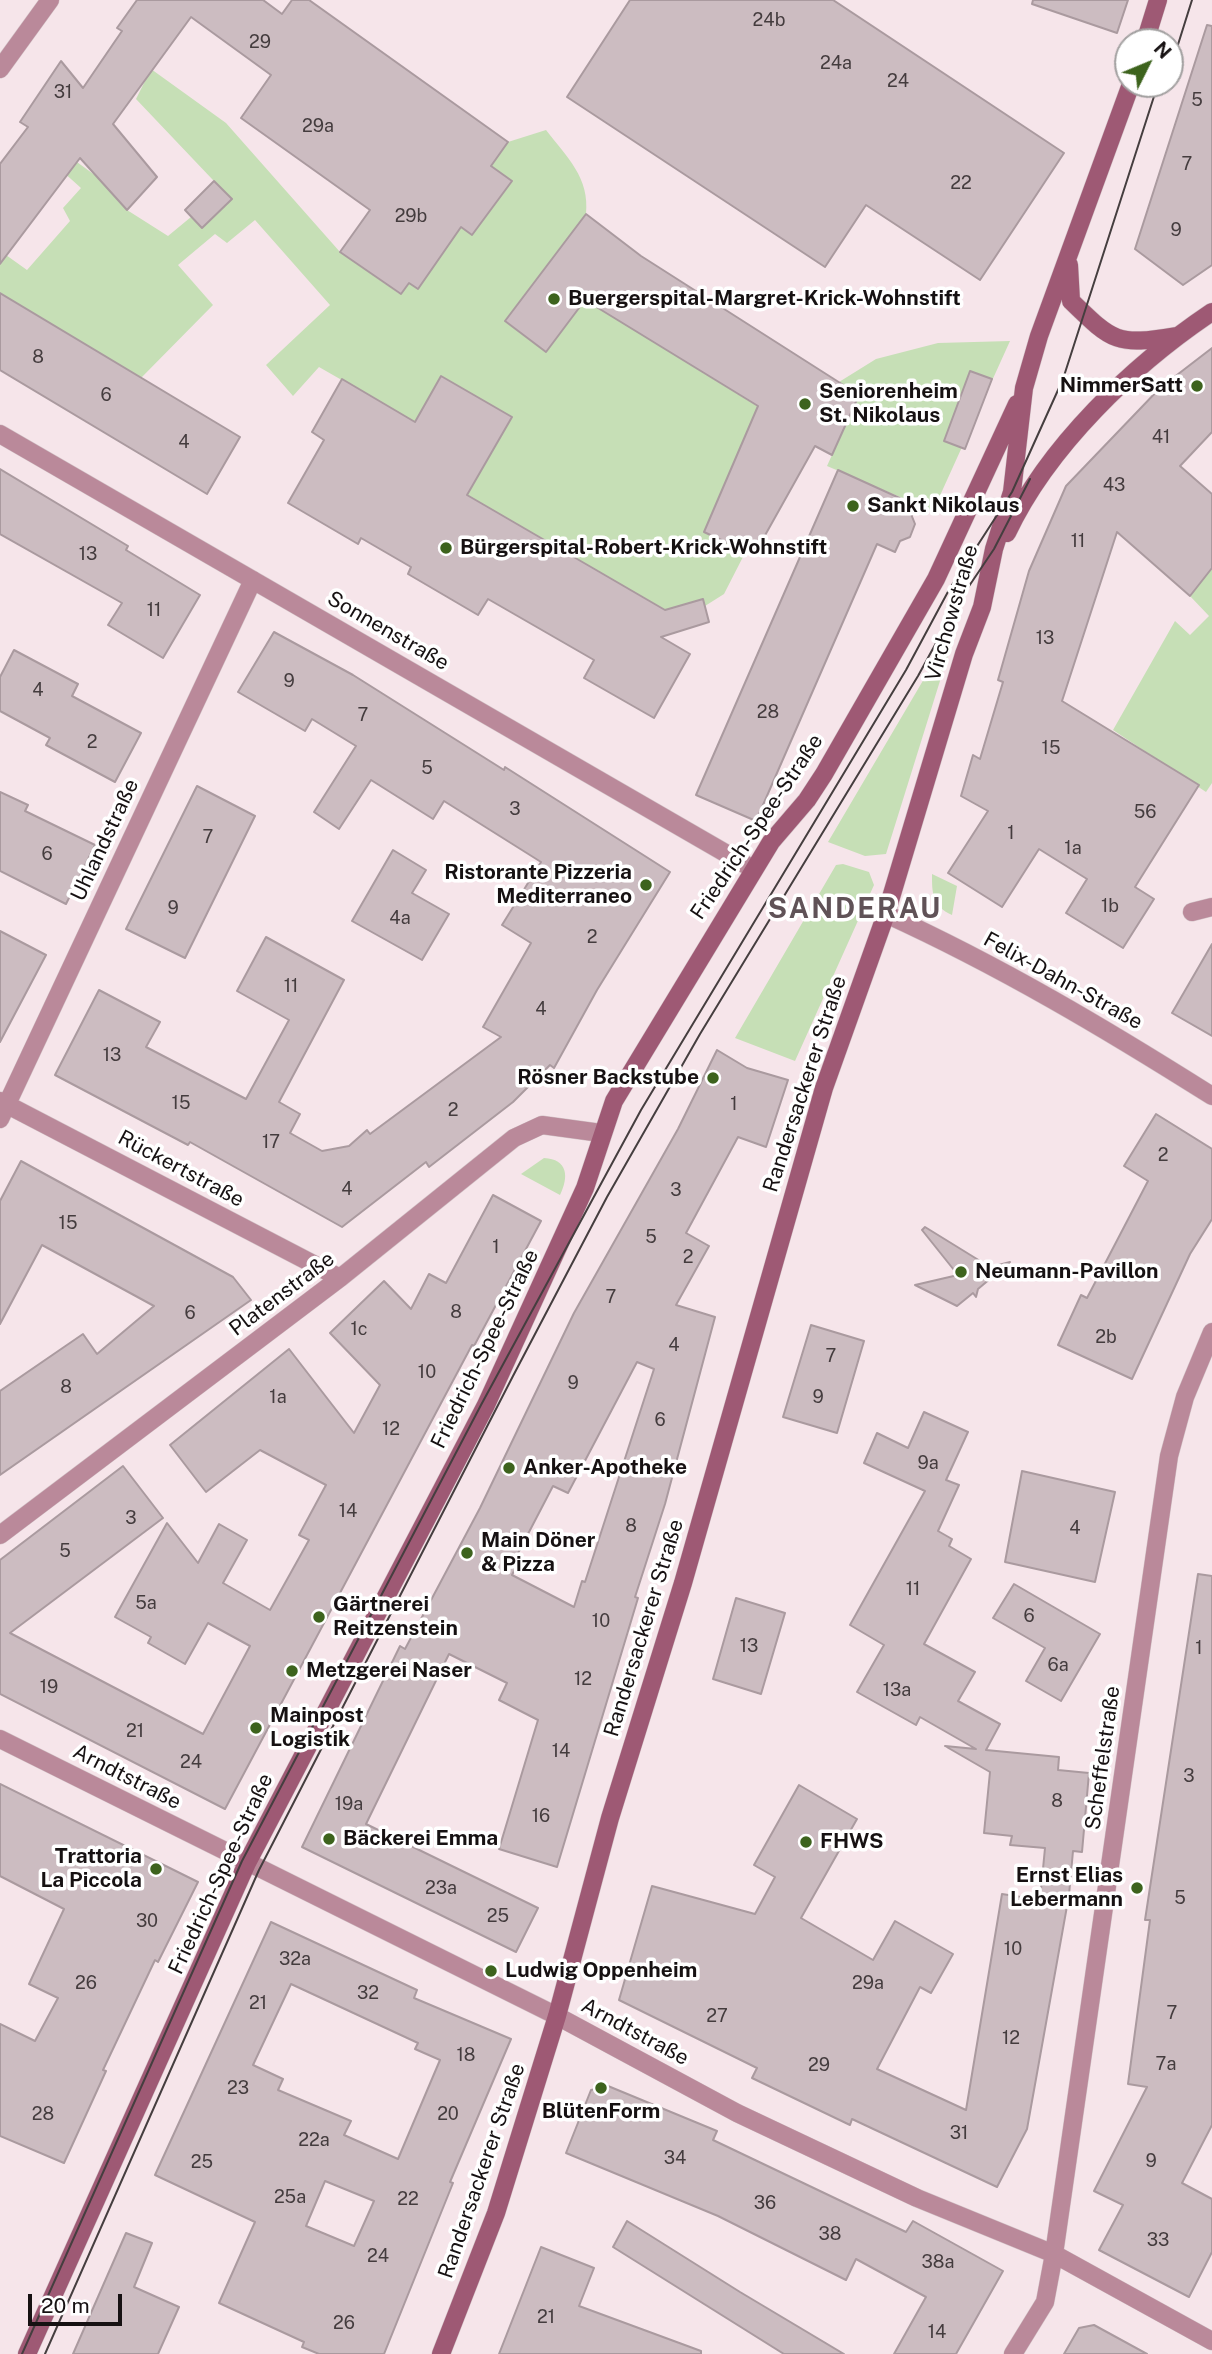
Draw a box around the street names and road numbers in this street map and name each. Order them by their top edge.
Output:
street label: Virchowstraße [920,542,984,684]
street label: Sonnenstraße [323,586,453,676]
street label: Friedrich-Spee-Straße [686,729,828,925]
street label: Uhlandstraße [66,775,144,905]
street label: Felix-Dahn-Straße [979,927,1147,1035]
street label: Randersackerer Straße [758,973,852,1195]
street label: Rückertstraße [114,1125,248,1213]
street label: Friedrich-Spee-Straße [426,1245,544,1453]
street label: Platenstraße [225,1246,339,1342]
street label: Randersackerer Straße [599,1516,689,1740]
street label: Scheffelstraße [1080,1684,1126,1832]
street label: Arndtstraße [69,1739,185,1815]
street label: Friedrich-Spee-Straße [163,1770,279,1978]
street label: Arndtstraße [577,1993,693,2071]
street label: Randersackerer Straße [433,2060,531,2282]

